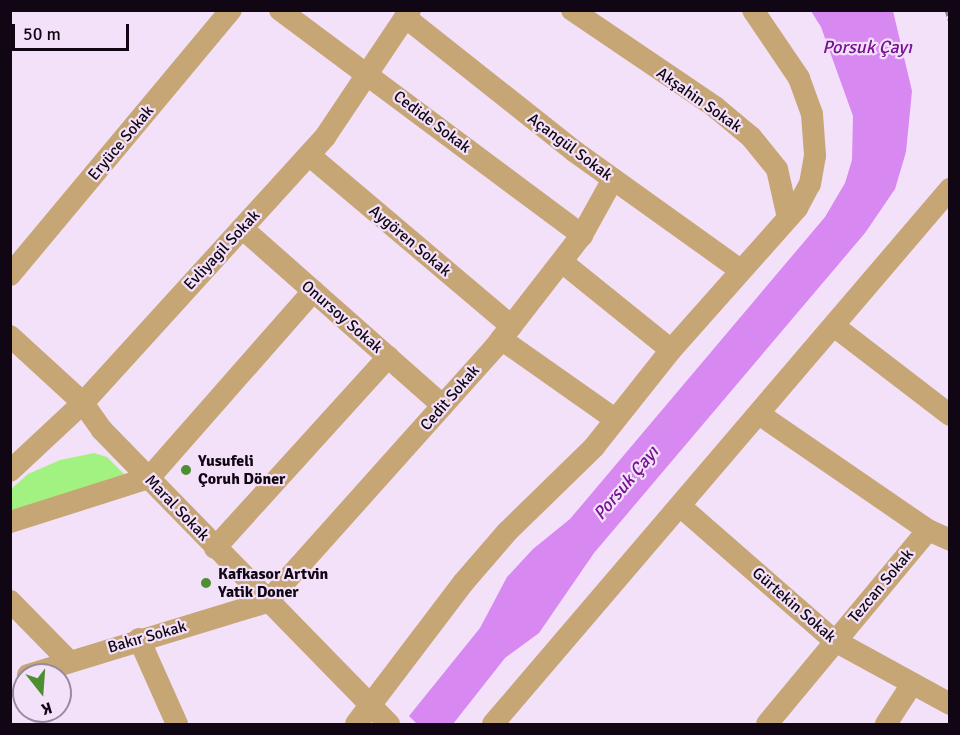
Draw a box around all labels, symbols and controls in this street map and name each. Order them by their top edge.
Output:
scale bar [15,12,132,50]
text: 50 m [23,23,61,45]
water label: Porsuk Çayı [822,36,912,58]
street label: Akşahin Sokak [653,64,745,136]
street label: Cedide Sokak [390,87,474,157]
street label: Eryüce Sokak [84,102,158,184]
street label: Açangül Sokak [524,109,616,185]
street label: Aygören Sokak [365,201,455,281]
street label: Evliyagil Sokak [180,206,264,294]
street label: Onursoy Sokak [297,277,387,357]
street label: Cedit Sokak [416,361,484,435]
water label: Porsuk Çayı [589,442,663,524]
place label: Yusufeli Çoruh Döner [198,451,285,489]
marker: Yusufeli Çoruh Döner [179,463,193,477]
street label: Maral Sokak [141,471,213,545]
street label: Tezcan Sokak [844,545,918,627]
street label: Gürtekin Sokak [748,563,840,647]
place label: Kafkasor Artvin Yatik Doner [218,564,328,602]
marker: Kafkasor Artvin Yatik Doner [199,576,213,590]
street label: Bakır Sokak [106,617,188,657]
north arrow [12,663,72,723]
text: K [39,697,54,719]

